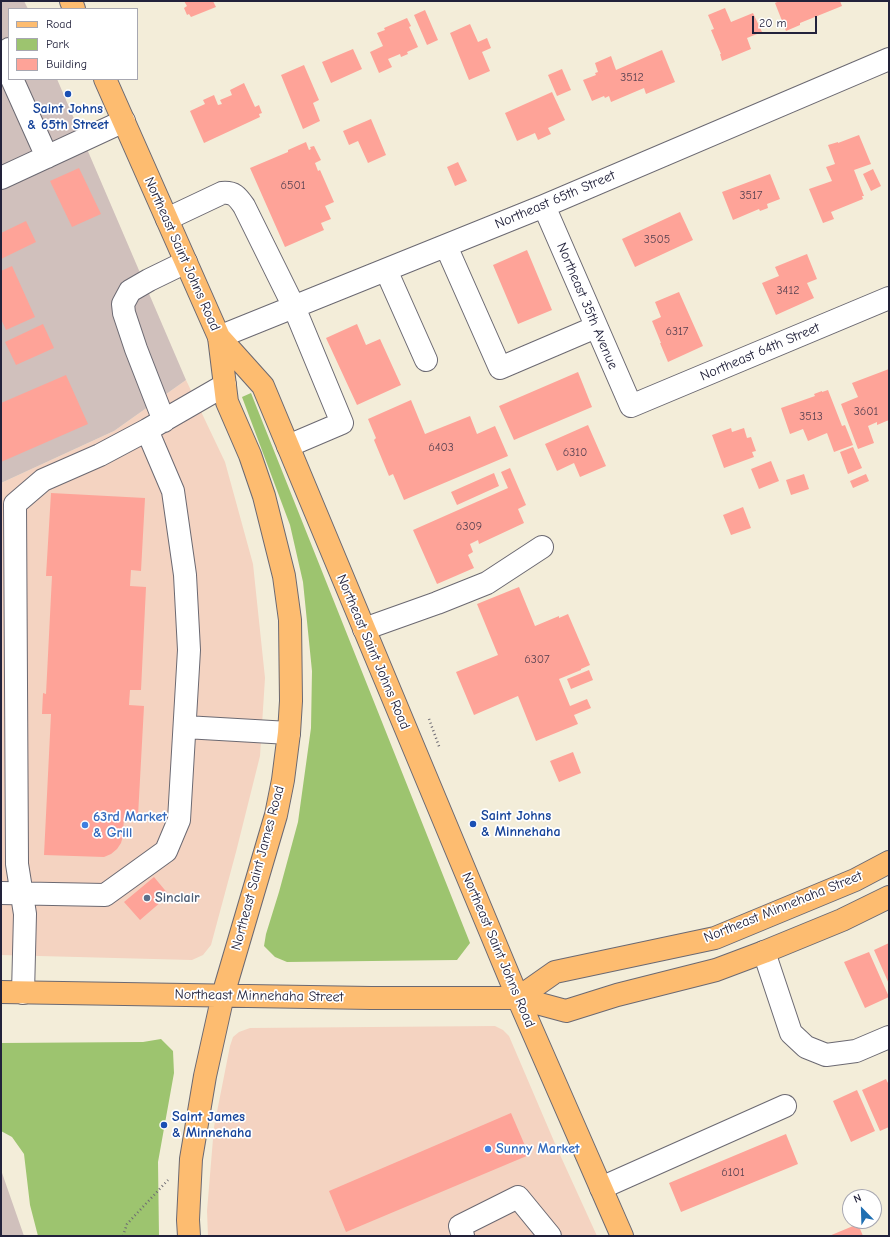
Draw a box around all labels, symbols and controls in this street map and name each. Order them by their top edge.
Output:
legend [8,8,138,80]
scale bar [754,8,819,34]
text: 20 m [759,16,787,30]
text: Road [46,17,72,31]
text: Park [46,37,69,51]
text: Building [46,57,87,71]
house number: 3512 [620,71,644,85]
marker: Saint Johns & 65th Street [63,89,73,99]
place label: Saint Johns & 65th Street [27,101,109,134]
street label: Northeast 65th Street [492,167,618,233]
street label: Northeast Saint Johns Road [140,174,224,334]
house number: 6501 [280,179,306,193]
house number: 3517 [739,189,763,203]
house number: 3505 [644,233,670,247]
street label: Northeast 35th Avenue [553,240,621,372]
house number: 3412 [777,284,799,298]
street label: Northeast 64th Street [698,319,822,385]
house number: 6317 [665,325,689,339]
house number: 3601 [854,405,878,419]
house number: 3513 [799,410,823,424]
house number: 6403 [428,441,454,455]
house number: 6310 [563,446,587,460]
house number: 6309 [456,520,482,534]
street label: Northeast Saint Johns Road [333,572,413,732]
house number: 6307 [524,653,550,667]
street label: Northeast Saint James Road [228,784,288,952]
place label: Saint Johns & Minnehaha [481,808,561,840]
place label: 63rd Market & Grill [93,809,167,842]
marker: Saint Johns & Minnehaha [468,819,478,829]
marker: 63rd Market & Grill [80,820,90,830]
street label: Northeast Minnehaha Street [701,868,865,946]
street label: Northeast Saint Johns Road [458,870,538,1030]
place label: Sinclair [155,890,200,906]
marker: Sinclair [142,893,152,903]
street label: Northeast Minnehaha Street [174,986,344,1006]
place label: Saint James & Minnehaha [172,1109,252,1142]
marker: Saint James & Minnehaha [159,1120,169,1130]
place label: Sunny Market [496,1141,580,1157]
marker: Sunny Market [483,1144,493,1154]
house number: 6101 [721,1166,745,1180]
north arrow [842,1189,882,1229]
text: N [852,1191,863,1206]

